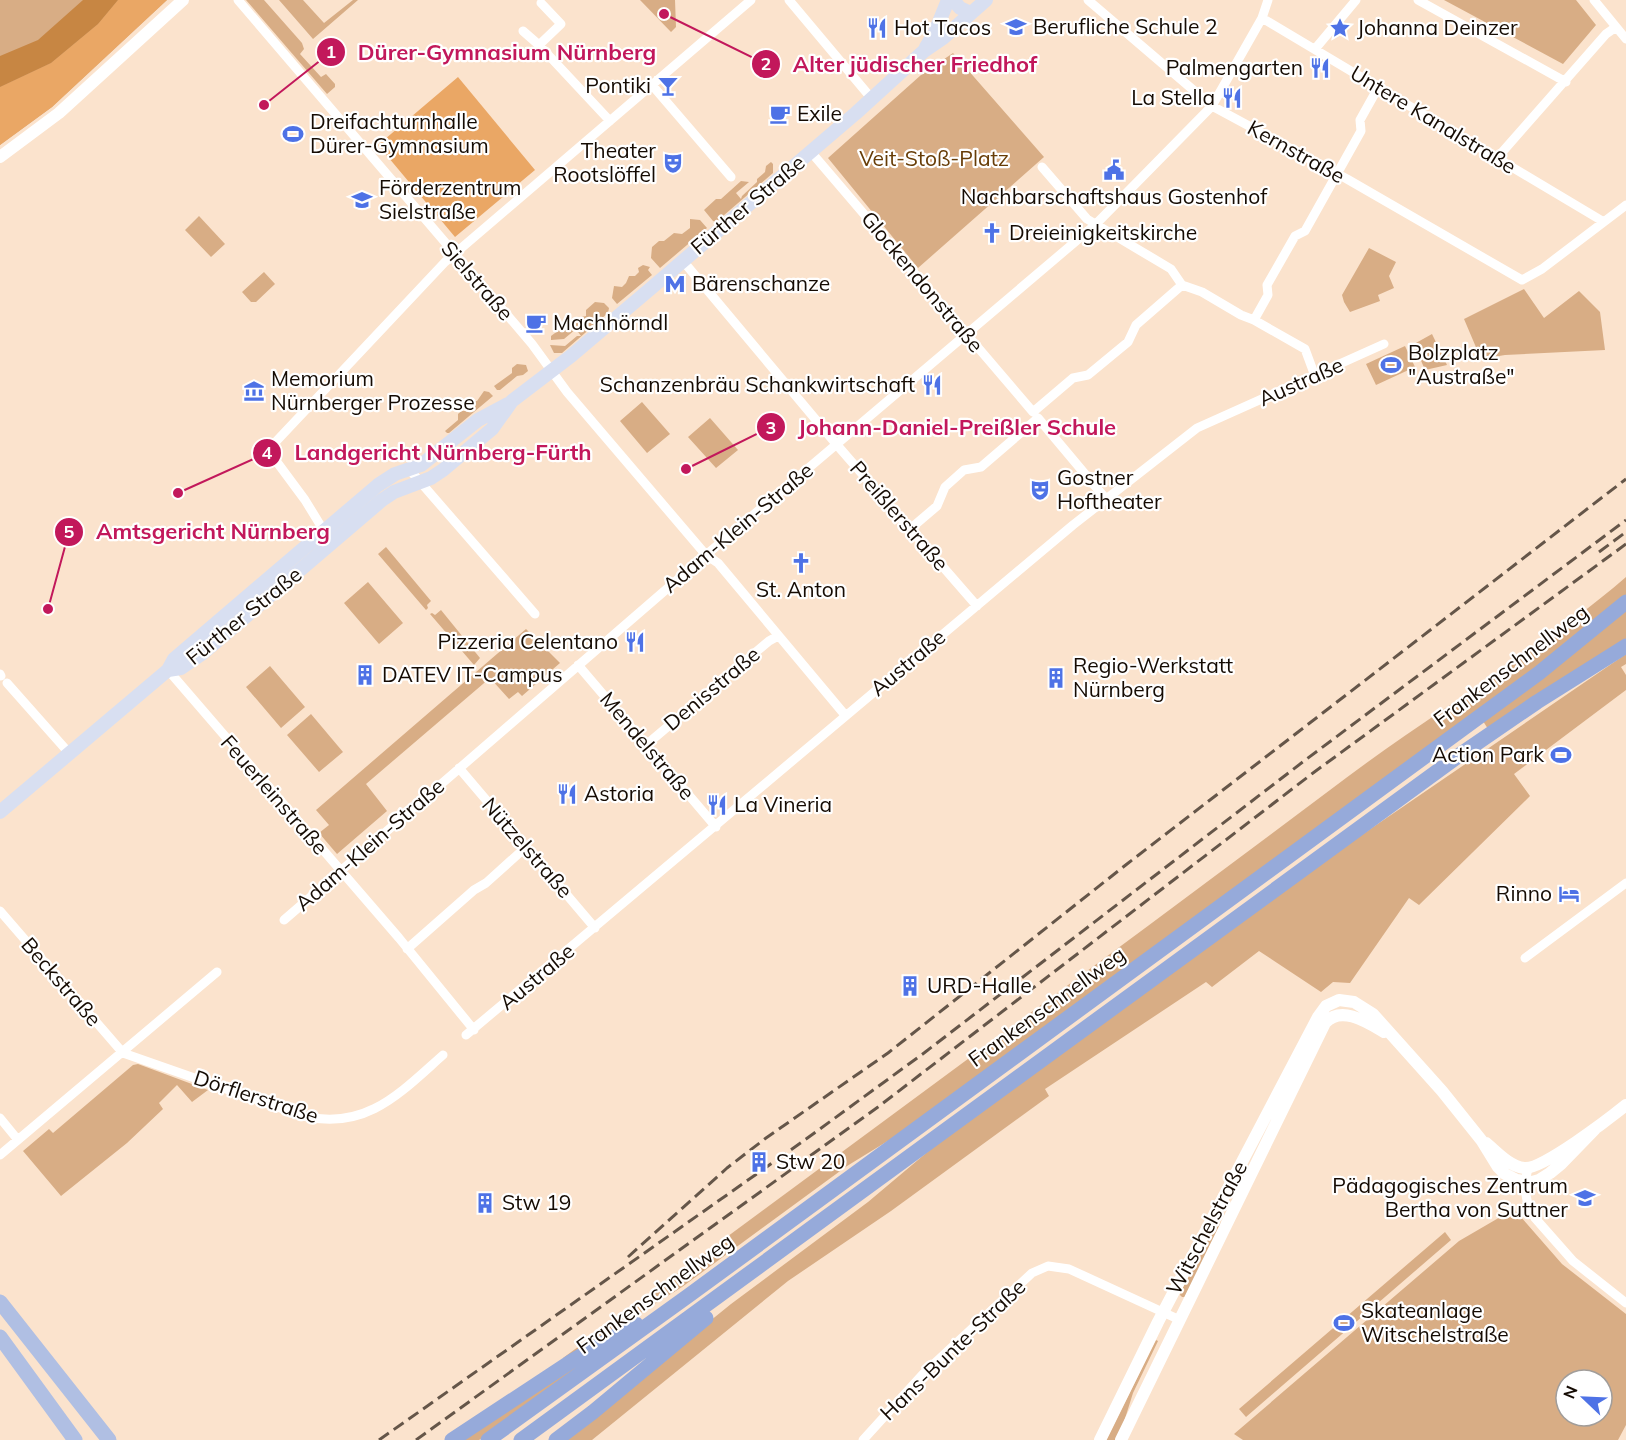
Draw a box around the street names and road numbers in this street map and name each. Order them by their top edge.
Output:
street label: Untere Kanalstraße [1346,59,1521,179]
street label: Kernstraße [1243,114,1350,188]
street label: Fürther Straße [685,149,810,260]
street label: Glockendonstraße [856,205,989,357]
street label: Sielstraße [436,235,519,325]
street label: Austraße [1254,351,1347,411]
street label: Preißlerstraße [845,455,955,576]
street label: Adam-Klein-Straße [657,457,818,598]
street label: Fürther Straße [180,561,306,670]
street label: Frankenschnellweg [1428,598,1593,732]
street label: Austraße [864,623,950,701]
street label: Denisstraße [658,641,765,736]
street label: Mendelstraße [595,686,701,805]
street label: Feuerleinstraße [216,729,334,860]
street label: Adam-Klein-Straße [290,772,449,916]
street label: Nützelstraße [477,792,579,903]
street label: Beckstraße [16,932,107,1031]
street label: Austraße [493,937,579,1015]
street label: Frankenschnellweg [963,941,1130,1072]
street label: Dörflerstraße [191,1064,322,1128]
street label: Witschelstraße [1160,1156,1252,1299]
street label: Frankenschnellweg [571,1228,738,1359]
street label: Hans-Bunte-Straße [874,1273,1030,1425]

